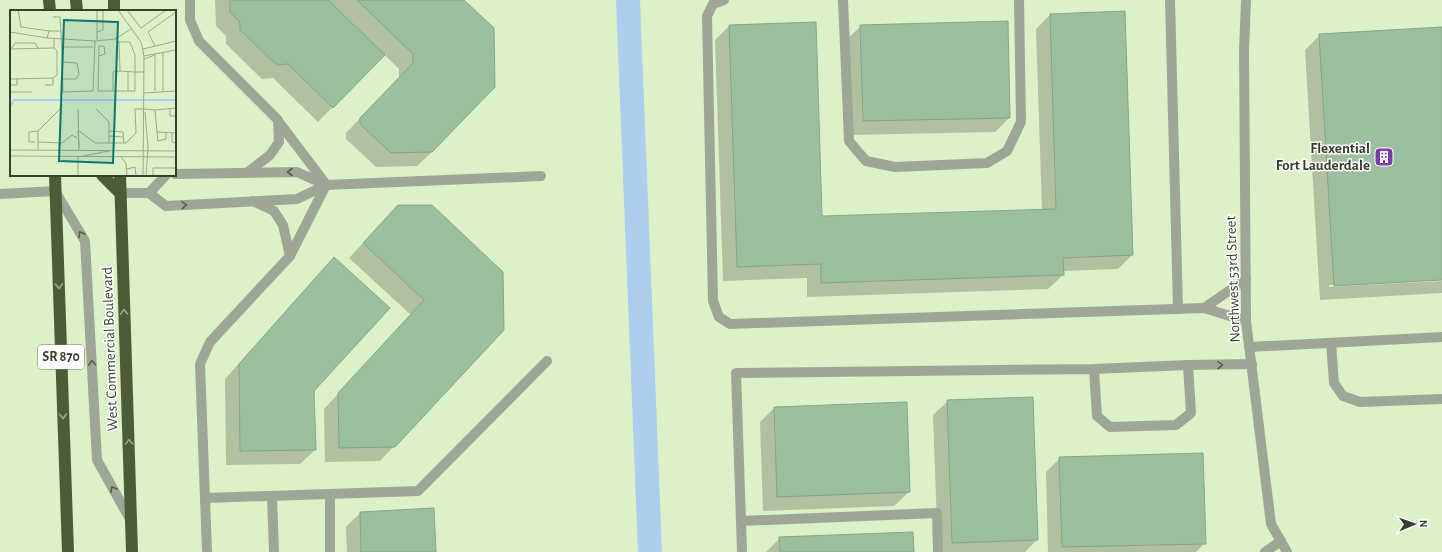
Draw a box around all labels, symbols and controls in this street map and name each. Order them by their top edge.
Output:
inset map [10,10,176,176]
place label: Flexential Fort Lauderdale [1276,141,1370,173]
building icon: Flexential Fort Lauderdale [1373,146,1395,168]
one-way arrow [287,168,293,176]
one-way arrow [181,200,187,209]
street label: Northwest 53rd Street [1223,215,1243,343]
one-way arrow [79,231,86,238]
street label: West Commercial Boulevard [100,266,120,431]
one-way arrow [54,283,63,289]
one-way arrow [120,309,129,315]
road number: SR 870 [38,345,84,369]
one-way arrow [87,360,96,366]
one-way arrow [1217,361,1223,369]
one-way arrow [59,413,68,419]
one-way arrow [125,439,133,445]
one-way arrow [110,485,117,493]
north arrow [1394,504,1434,544]
text: N [1418,520,1429,528]

